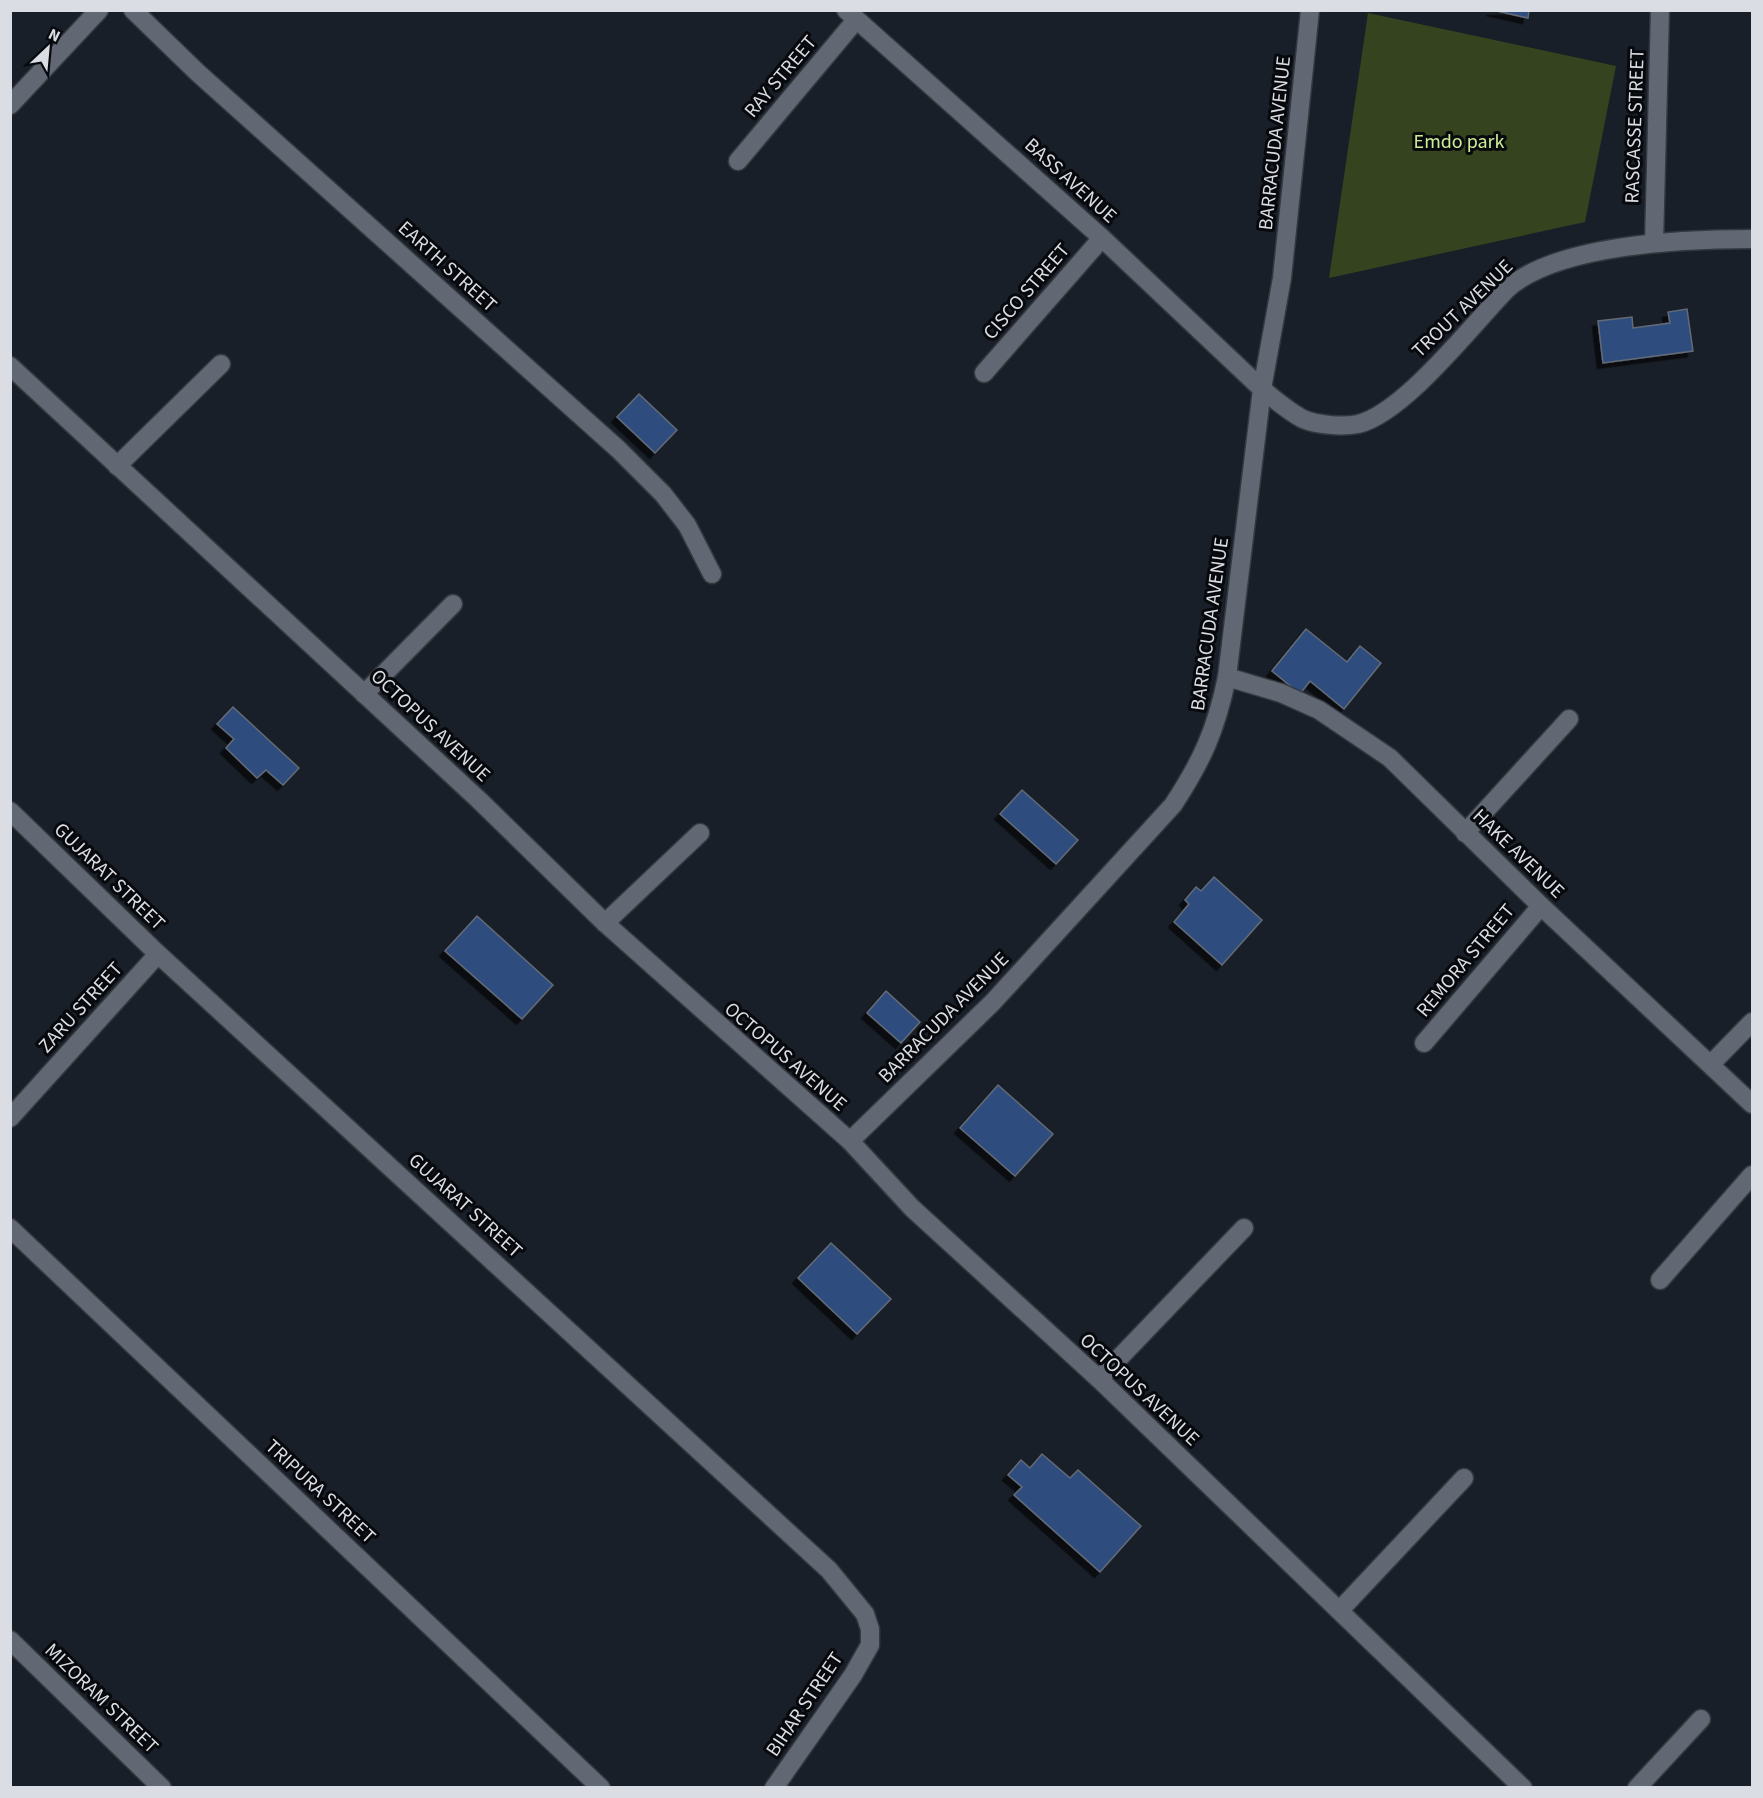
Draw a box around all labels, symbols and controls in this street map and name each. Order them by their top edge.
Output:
north arrow [18,18,78,78]
text: N [45,23,64,48]
street label: RAY STREET [738,29,824,124]
street label: RASCASSE STREET [1618,48,1652,204]
street label: BARRACUDA AVENUE [1252,55,1298,231]
park label: Emdo park [1414,128,1504,156]
street label: BASS AVENUE [1018,132,1123,230]
street label: EARTH STREET [392,215,503,319]
street label: CISCO STREET [977,237,1077,346]
street label: TROUT AVENUE [1406,253,1519,364]
street label: BARRACUDA AVENUE [1184,536,1236,713]
street label: OCTOPUS AVENUE [364,663,496,789]
street label: HAKE AVENUE [1466,803,1570,905]
street label: GUJARAT STREET [48,816,171,937]
street label: REMORA STREET [1410,898,1522,1023]
street label: BARRACUDA AVENUE [872,946,1015,1089]
street label: ZARU STREET [32,956,129,1059]
street label: OCTOPUS AVENUE [718,996,853,1118]
street label: GUJARAT STREET [402,1147,529,1265]
street label: OCTOPUS AVENUE [1073,1327,1205,1453]
street label: TRIPURA STREET [259,1433,382,1551]
street label: MIZORAM STREET [38,1637,165,1761]
street label: BIHAR STREET [760,1647,850,1762]

